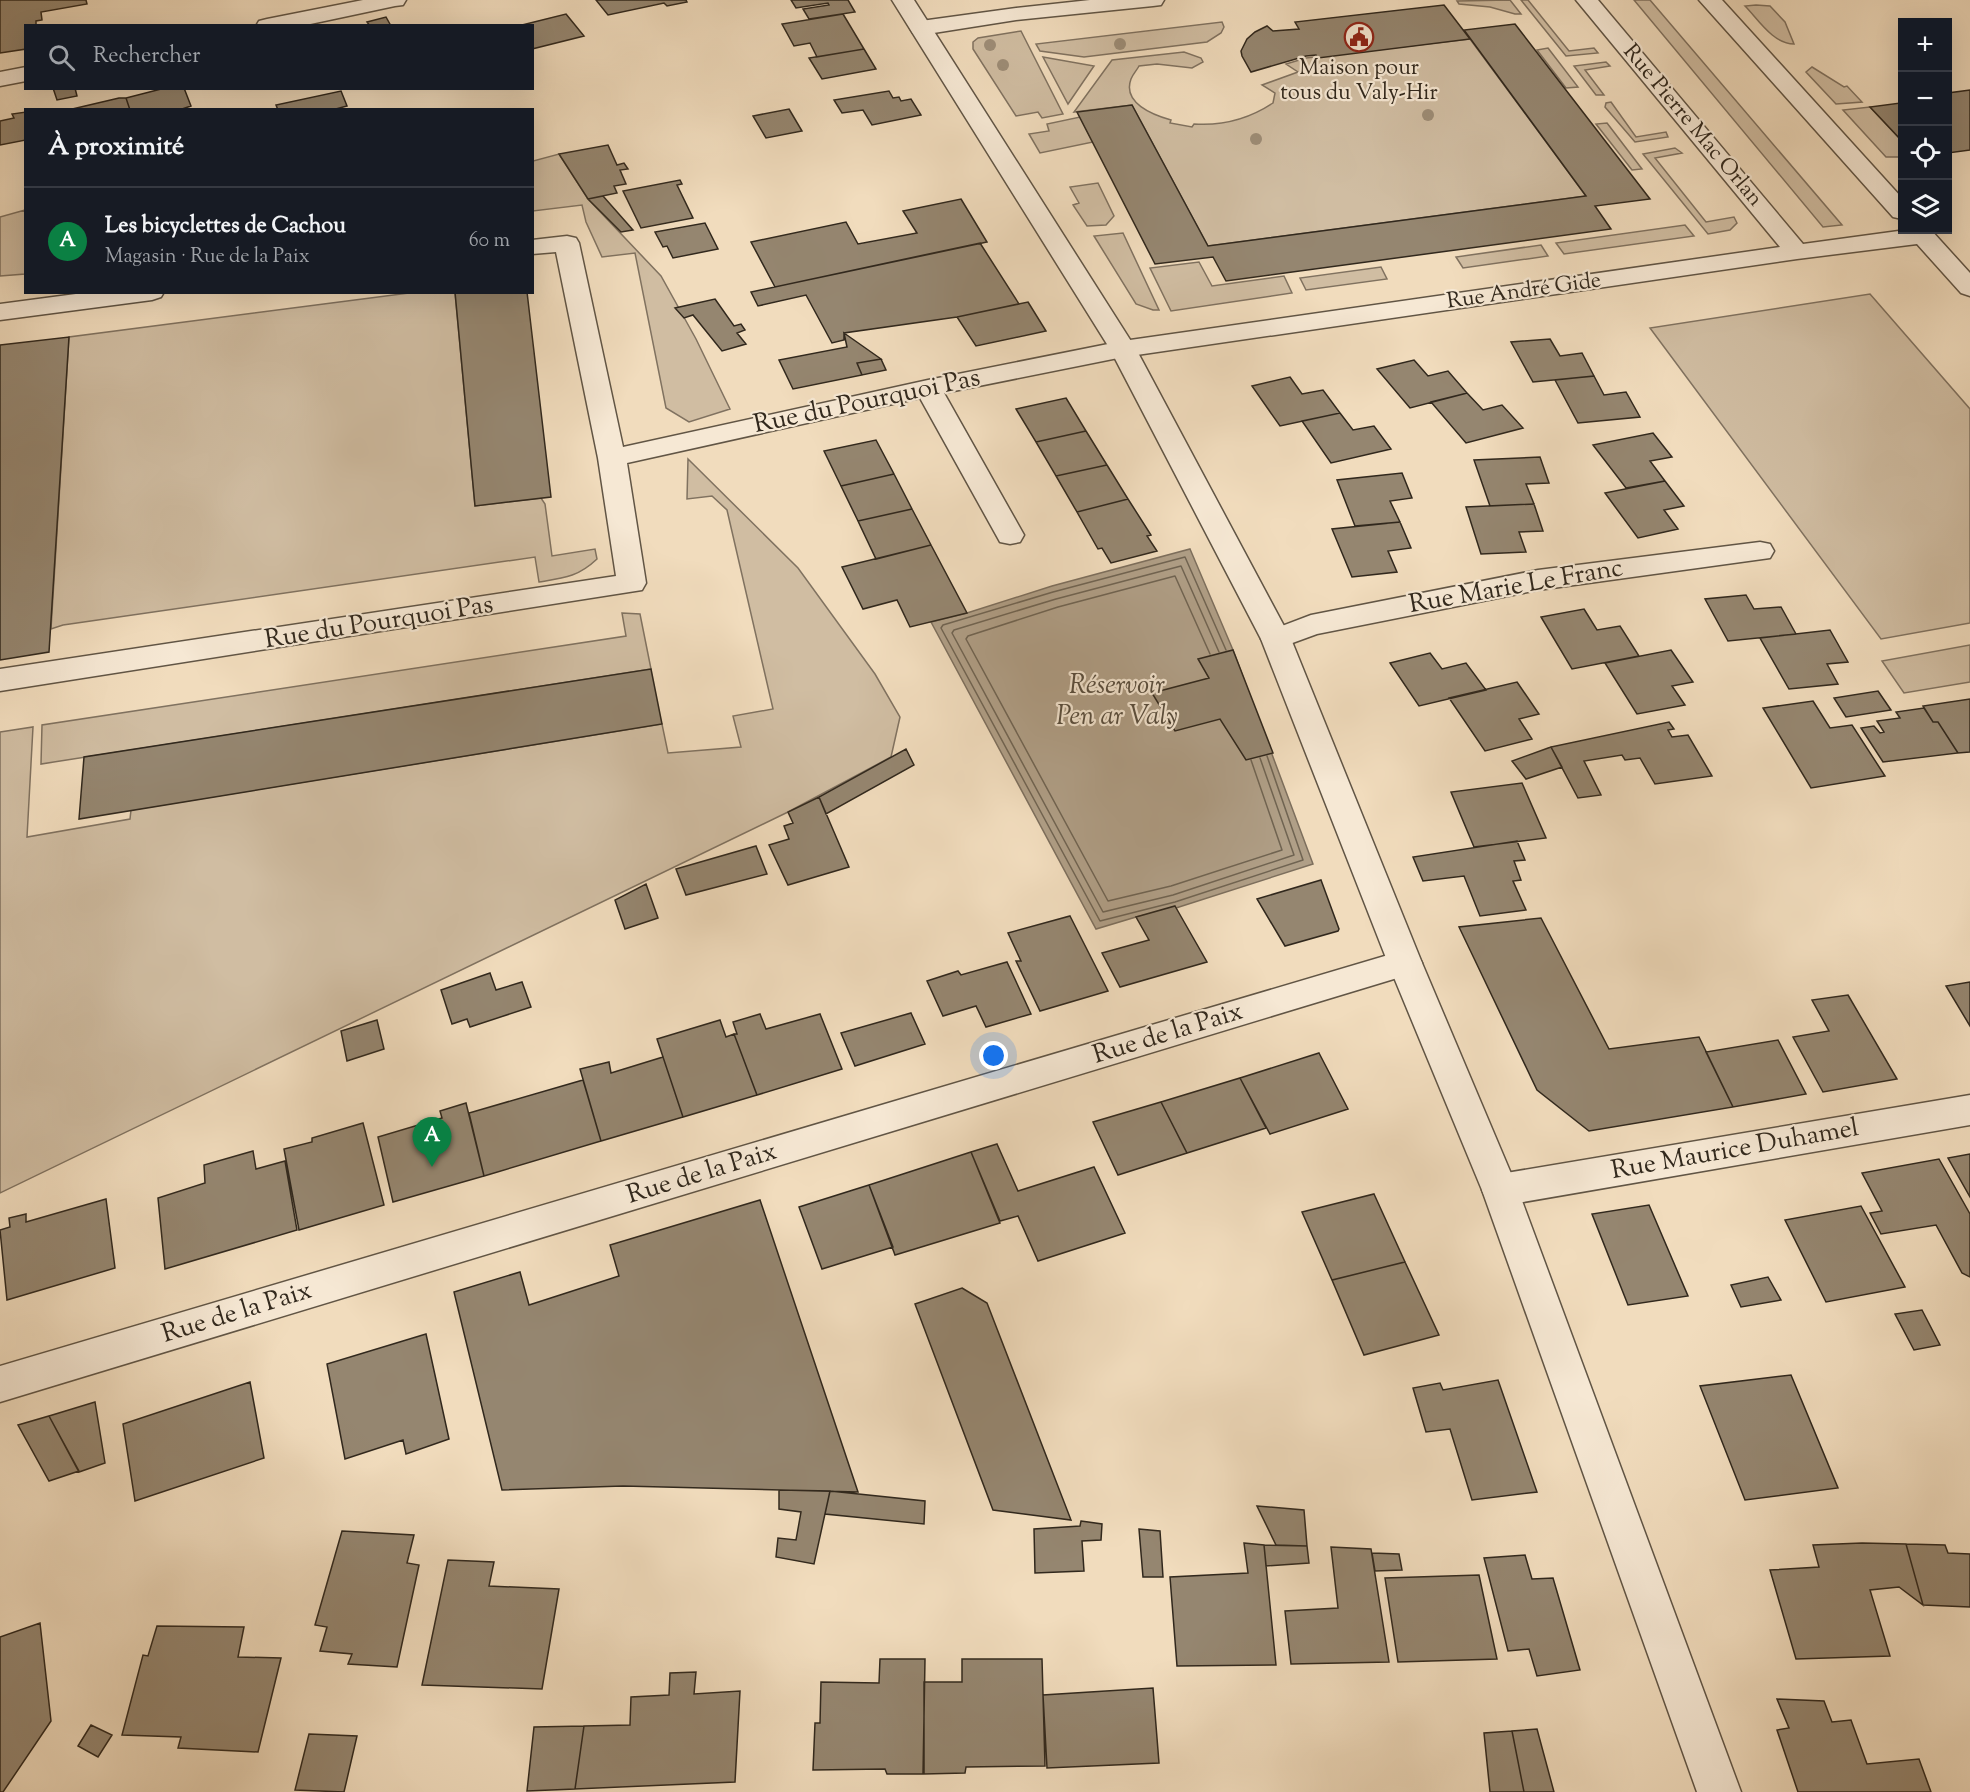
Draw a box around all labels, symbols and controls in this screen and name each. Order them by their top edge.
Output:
map controls [1898,18,1952,234]
button: + [1898,18,1952,72]
public building icon: Maison pour tous du Valy-Hir [1343,21,1375,53]
search box [24,24,534,90]
street label: Rue Pierre Mac Orlan [1614,38,1770,214]
icon: search [45,41,78,74]
text: Rechercher [93,41,200,73]
place label: Maison pour tous du Valy-Hir [1280,53,1438,110]
button: − [1898,72,1952,126]
button: locate [1898,126,1952,180]
text: À proximité [48,129,184,166]
button: layers [1898,180,1952,234]
text: Les bicyclettes de Cachou [105,211,346,243]
text: A [59,227,76,256]
text: 60 m [469,227,510,256]
text: Magasin · Rue de la Paix [105,243,310,272]
street label: Rue André Gide [1445,265,1603,319]
street label: Rue du Pourquoi Pas [750,360,984,444]
street label: Rue Marie Le Franc [1406,550,1626,624]
street label: Rue du Pourquoi Pas [262,587,496,659]
water label: Réservoir Pen ar Valy [1056,667,1178,737]
street label: Rue de la Paix [1088,994,1248,1074]
your location [979,1041,1008,1070]
street label: Rue Maurice Duhamel [1608,1110,1862,1190]
pin: A [412,1118,452,1167]
street label: Rue de la Paix [622,1134,782,1214]
street label: Rue de la Paix [157,1273,317,1353]

